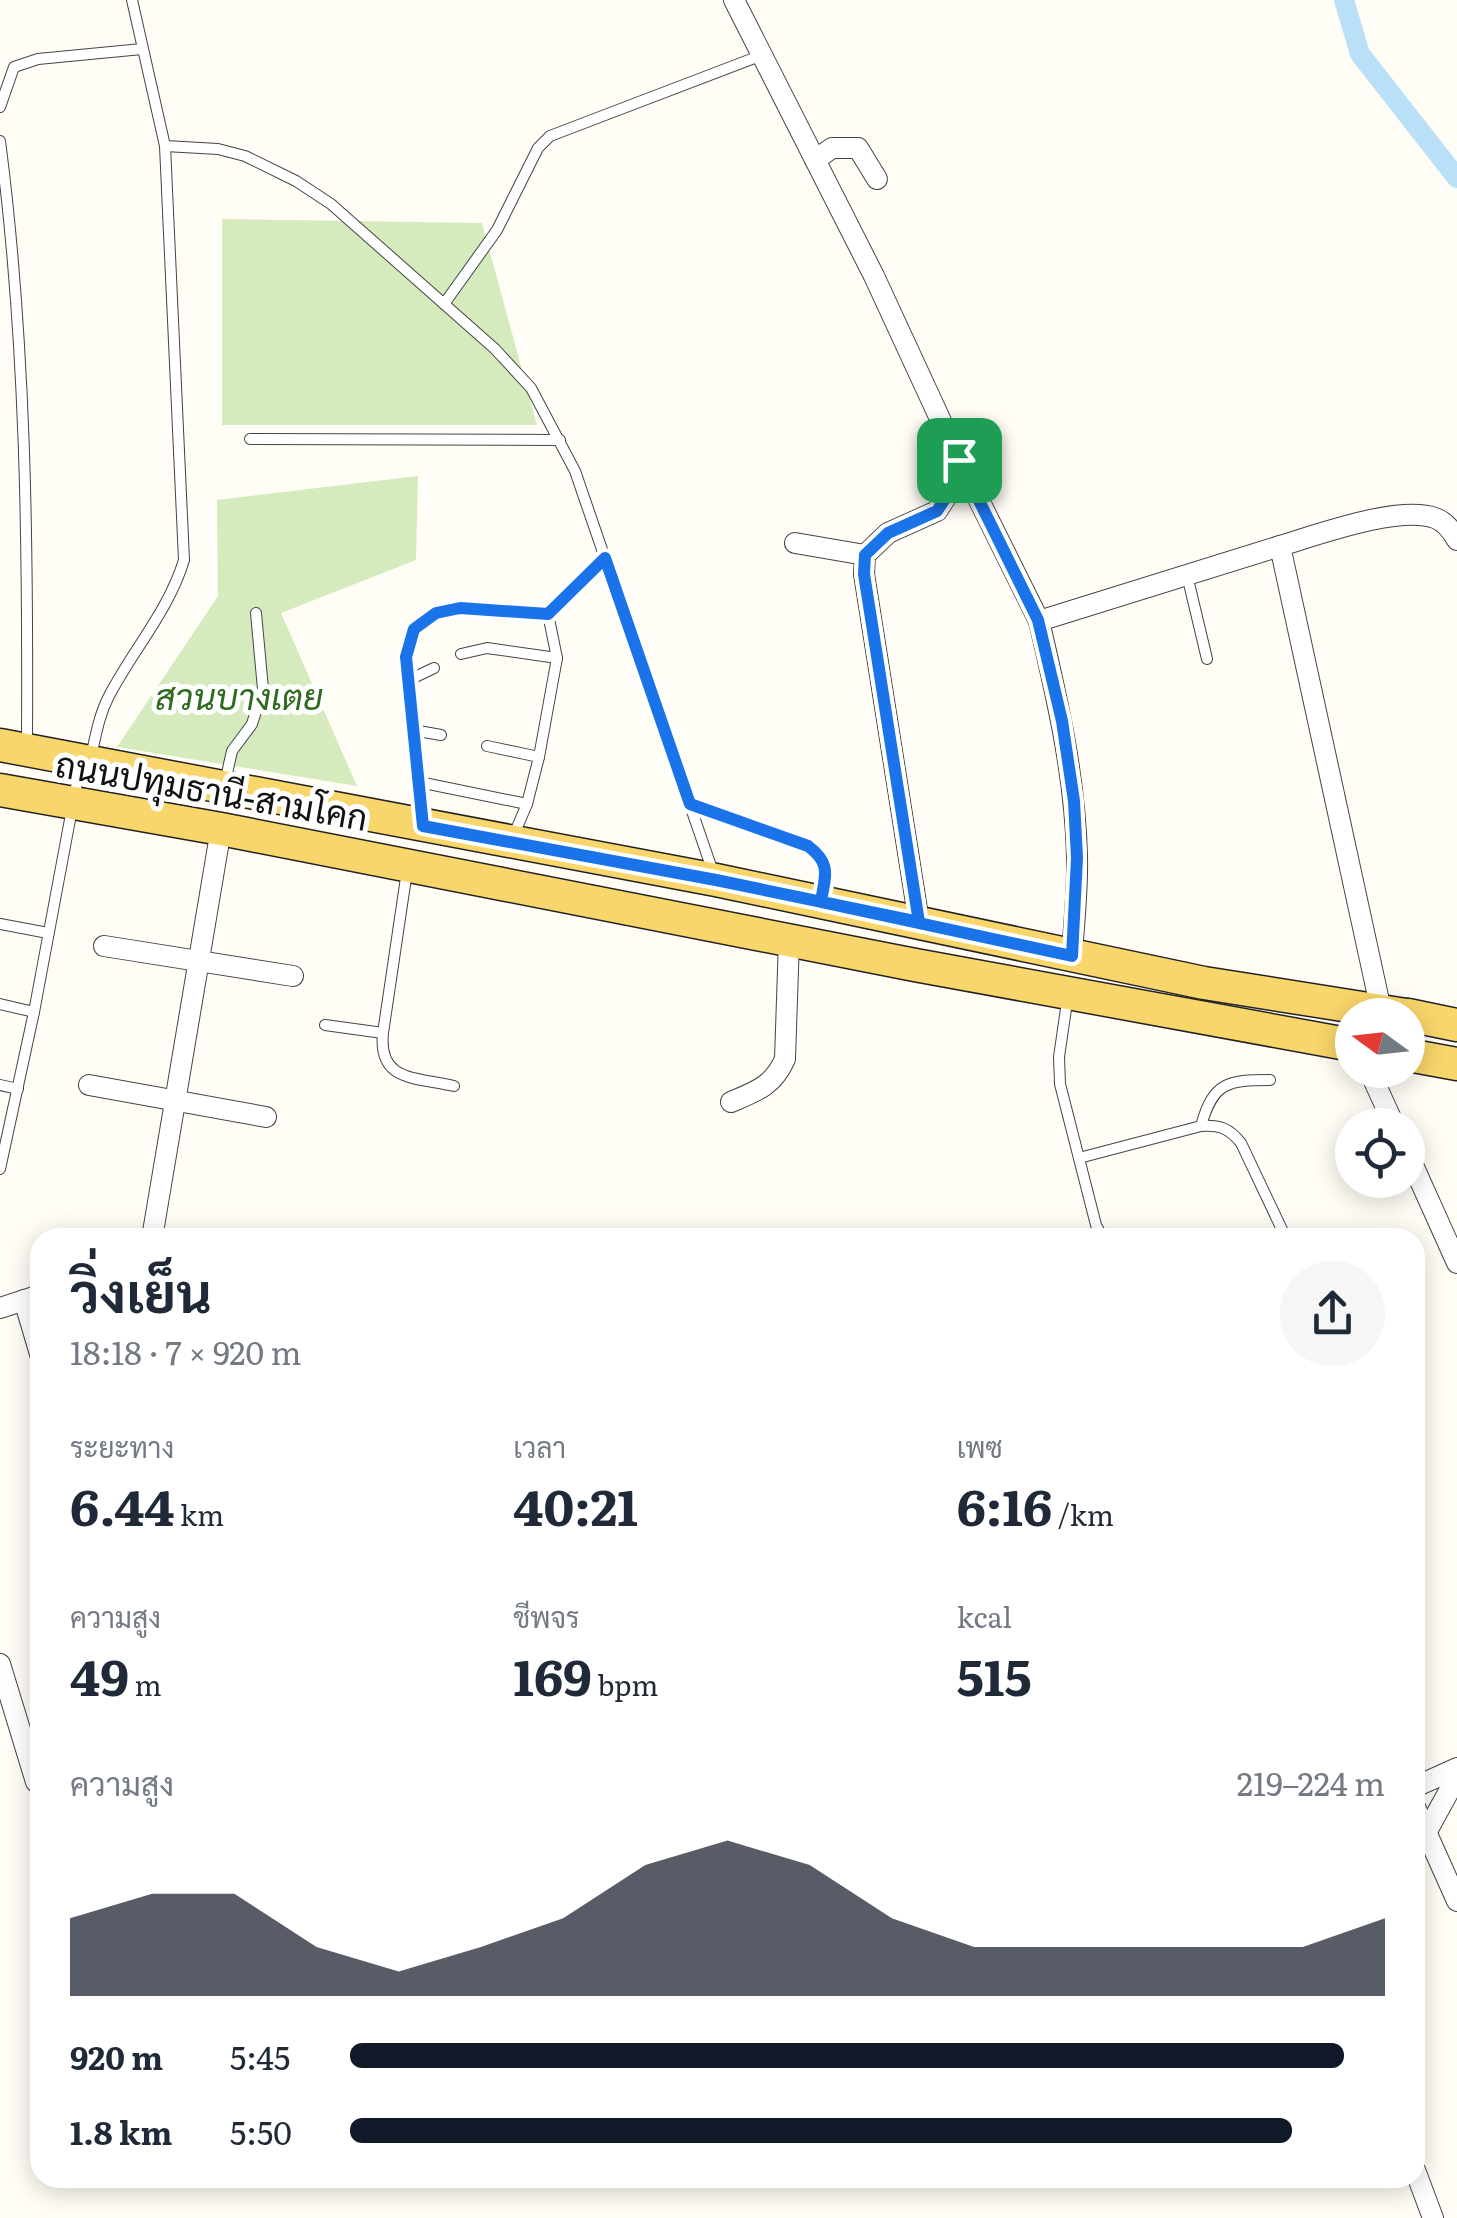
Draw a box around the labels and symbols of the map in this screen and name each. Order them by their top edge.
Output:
pin [917,418,1002,503]
park label: สวนบางเตย [155,669,323,721]
street label: ถนนปทุมธานี-สามโคก [52,736,372,843]
north arrow [1335,998,1425,1088]

